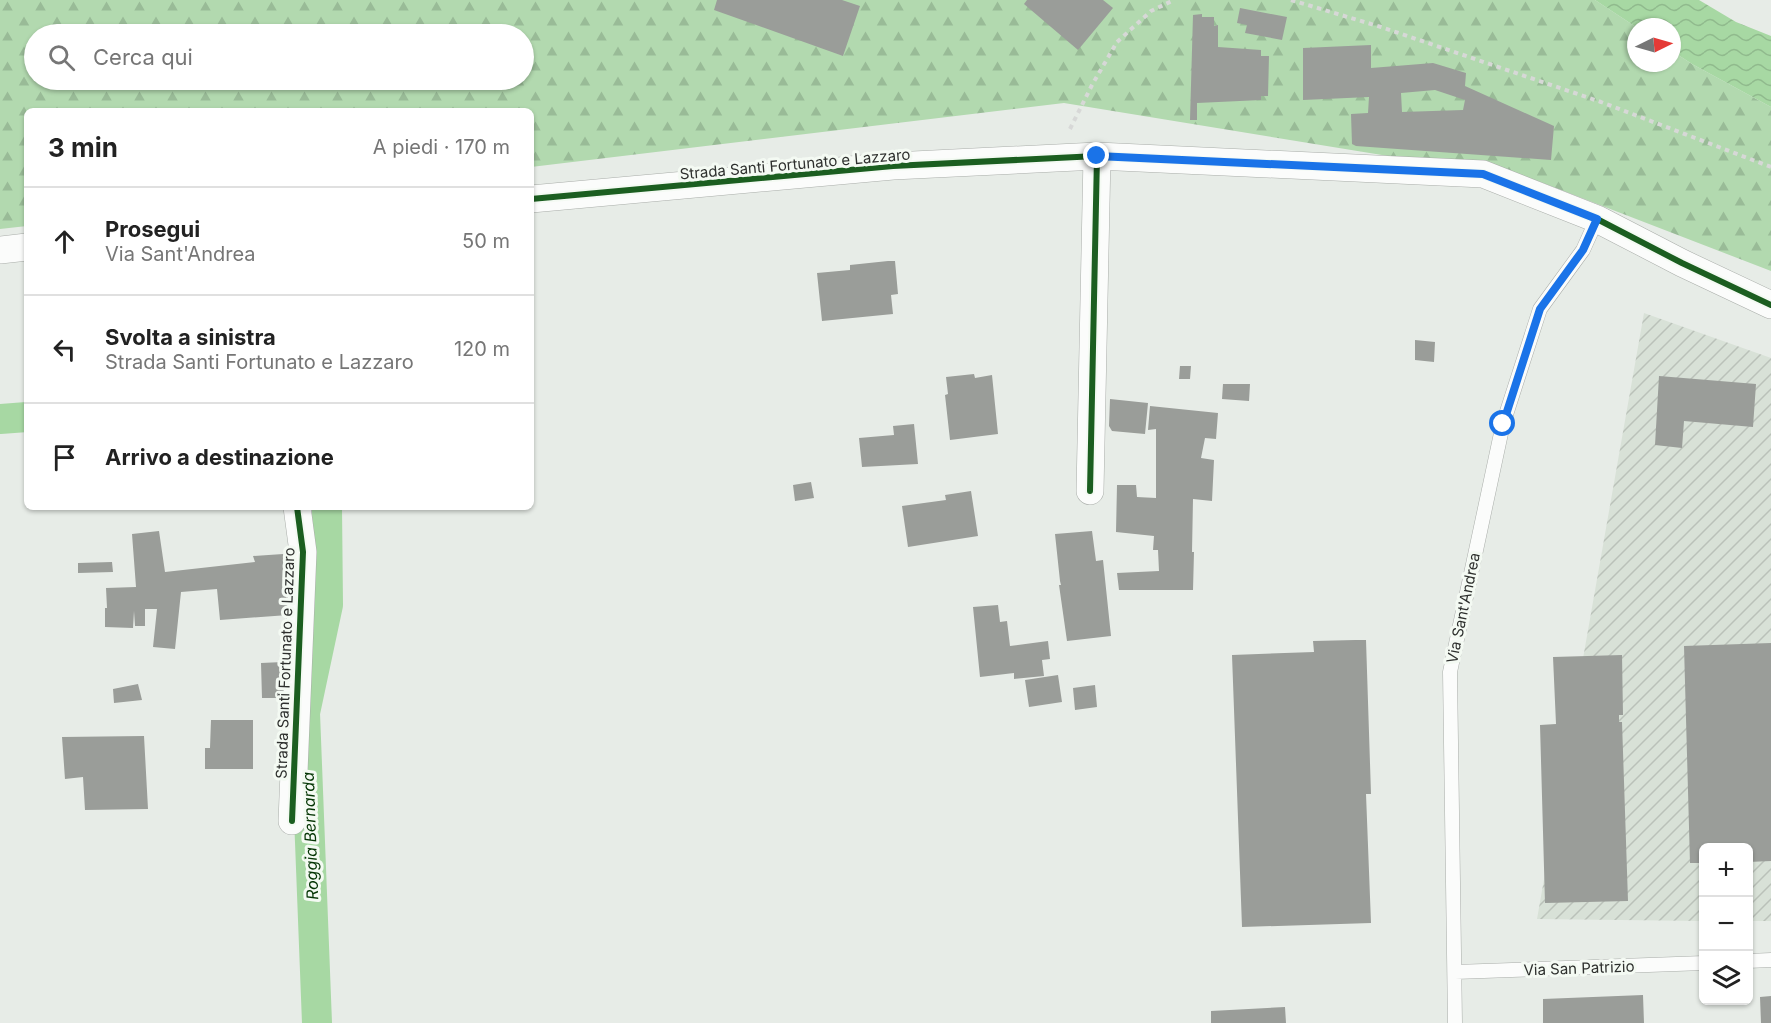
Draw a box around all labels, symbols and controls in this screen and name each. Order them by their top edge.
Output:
north arrow [1627,18,1681,72]
search box [24,24,534,90]
icon: search [45,41,78,74]
text: Cerca qui [93,44,193,70]
text: 3 min [48,132,118,163]
text: A piedi · 170 m [373,135,510,159]
route end [1083,142,1109,168]
street label: Strada Santi Fortunato e Lazzaro [679,144,911,184]
text: Prosegui [105,216,200,242]
icon: ahead [48,225,81,258]
text: 50 m [462,229,510,253]
text: Via Sant'Andrea [105,242,255,266]
text: Svolta a sinistra [105,324,276,350]
icon: left [48,333,81,366]
text: 120 m [454,337,510,361]
text: Strada Santi Fortunato e Lazzaro [105,350,414,374]
route start [1489,410,1515,436]
icon: arrive [48,441,81,474]
text: Arrivo a destinazione [105,444,334,470]
street label: Strada Santi Fortunato e Lazzaro [271,547,299,779]
street label: Via Sant'Andrea [1442,551,1484,665]
water label: Roggia Bernarda [298,771,322,900]
map controls [1699,843,1753,1005]
button: + [1699,843,1753,897]
button: − [1699,897,1753,951]
button: layers [1699,951,1753,1005]
street label: Via San Patrizio [1523,957,1635,979]

